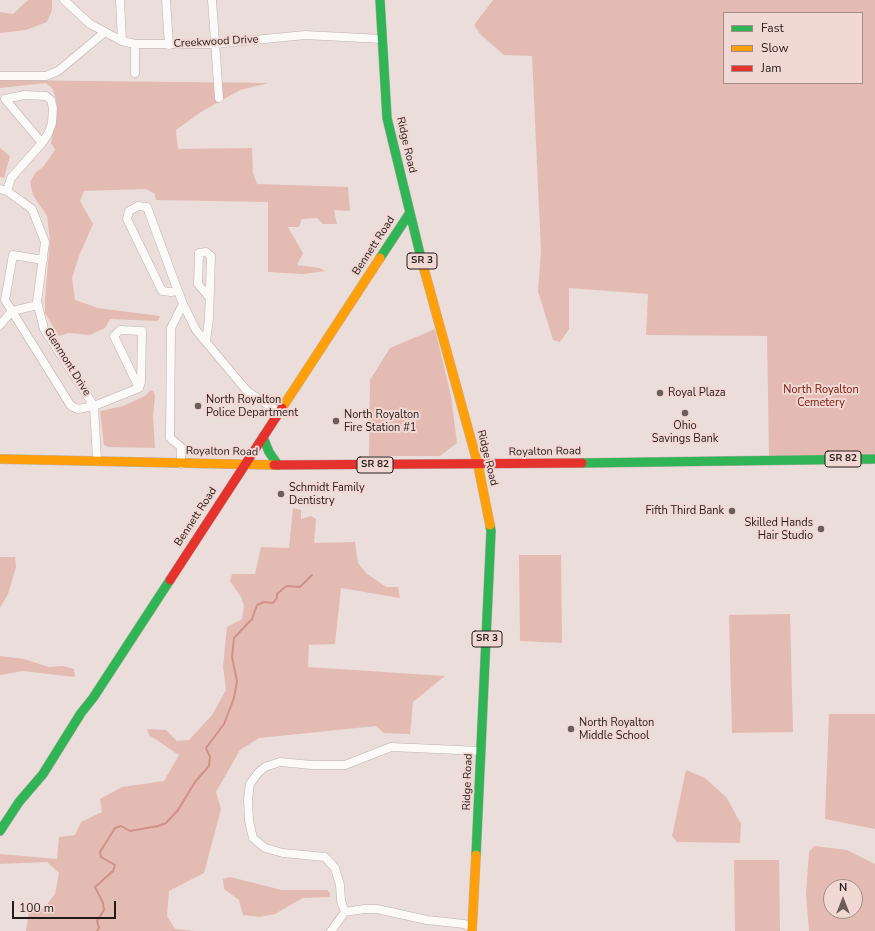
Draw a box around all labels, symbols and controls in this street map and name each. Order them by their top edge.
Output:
legend [723,12,863,84]
text: Fast [761,20,784,36]
street label: Creekwood Drive [173,33,259,51]
text: Slow [761,40,789,56]
text: Jam [761,60,782,76]
street label: Ridge Road [393,116,419,174]
street label: Bennett Road [350,214,398,278]
road number: SR 3 [407,253,437,269]
street label: Glenmont Drive [41,325,93,399]
park label: North Royalton Cemetery [783,383,859,409]
place label: Royal Plaza [668,386,726,400]
marker: Royal Plaza [655,388,665,398]
place label: North Royalton Police Department [206,393,298,419]
marker: North Royalton Police Department [193,401,203,411]
place label: North Royalton Fire Station #1 [344,408,419,434]
marker: Ohio Savings Bank [680,408,690,418]
marker: North Royalton Fire Station #1 [331,416,341,426]
place label: Ohio Savings Bank [652,419,718,445]
street label: Ridge Road [474,429,500,487]
street label: Royalton Road [186,445,258,459]
street label: Royalton Road [509,445,581,459]
road number: SR 82 [825,451,861,467]
road number: SR 82 [357,457,393,473]
place label: Schmidt Family Dentistry [289,481,365,507]
street label: Bennett Road [172,485,220,549]
marker: Schmidt Family Dentistry [276,489,286,499]
place label: Fifth Third Bank [646,504,724,518]
marker: Fifth Third Bank [727,506,737,516]
place label: Skilled Hands Hair Studio [744,516,813,542]
marker: Skilled Hands Hair Studio [816,524,826,534]
road number: SR 3 [472,631,502,647]
place label: North Royalton Middle School [579,716,654,742]
marker: North Royalton Middle School [566,724,576,734]
street label: Ridge Road [460,753,476,811]
north arrow [823,879,863,919]
text: N [839,880,847,895]
scale bar [14,893,118,919]
text: 100 m [19,900,54,916]

